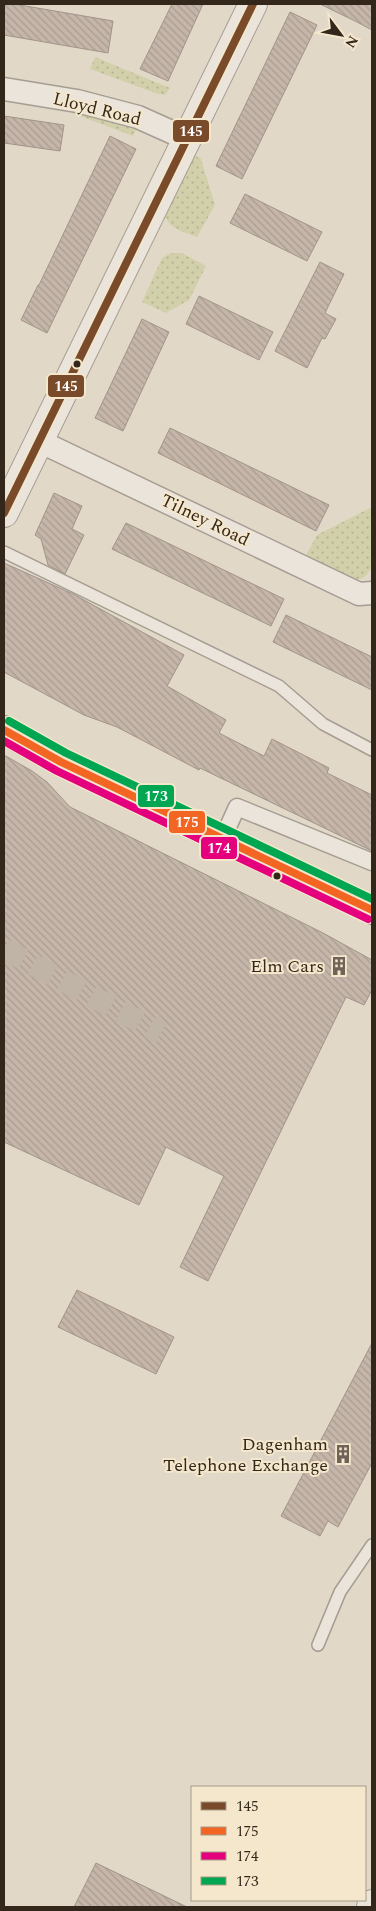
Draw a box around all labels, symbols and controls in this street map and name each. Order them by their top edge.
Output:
north arrow [316,10,366,60]
text: N [340,31,364,52]
street label: Lloyd Road [50,85,144,133]
line badge: 145 [172,119,210,143]
text: 145 [179,121,203,142]
unlabelled marker [72,359,82,369]
line badge: 145 [47,374,85,398]
text: 145 [54,376,78,397]
street label: Tilney Road [156,487,254,553]
line badge: 173 [137,784,175,808]
text: 173 [144,786,168,807]
line badge: 175 [168,810,206,834]
text: 175 [175,812,199,833]
line badge: 174 [200,836,238,860]
text: 174 [207,838,231,859]
unlabelled marker [272,871,282,881]
place label: Elm Cars [250,953,324,980]
building icon: Elm Cars [328,955,350,977]
place label: Dagenham Telephone Exchange [163,1431,328,1479]
building icon: Dagenham Telephone Exchange [332,1443,354,1465]
legend [191,1786,366,1901]
text: 145 [236,1795,259,1818]
text: 175 [236,1820,259,1843]
text: 174 [236,1845,259,1868]
text: 173 [236,1870,259,1893]

